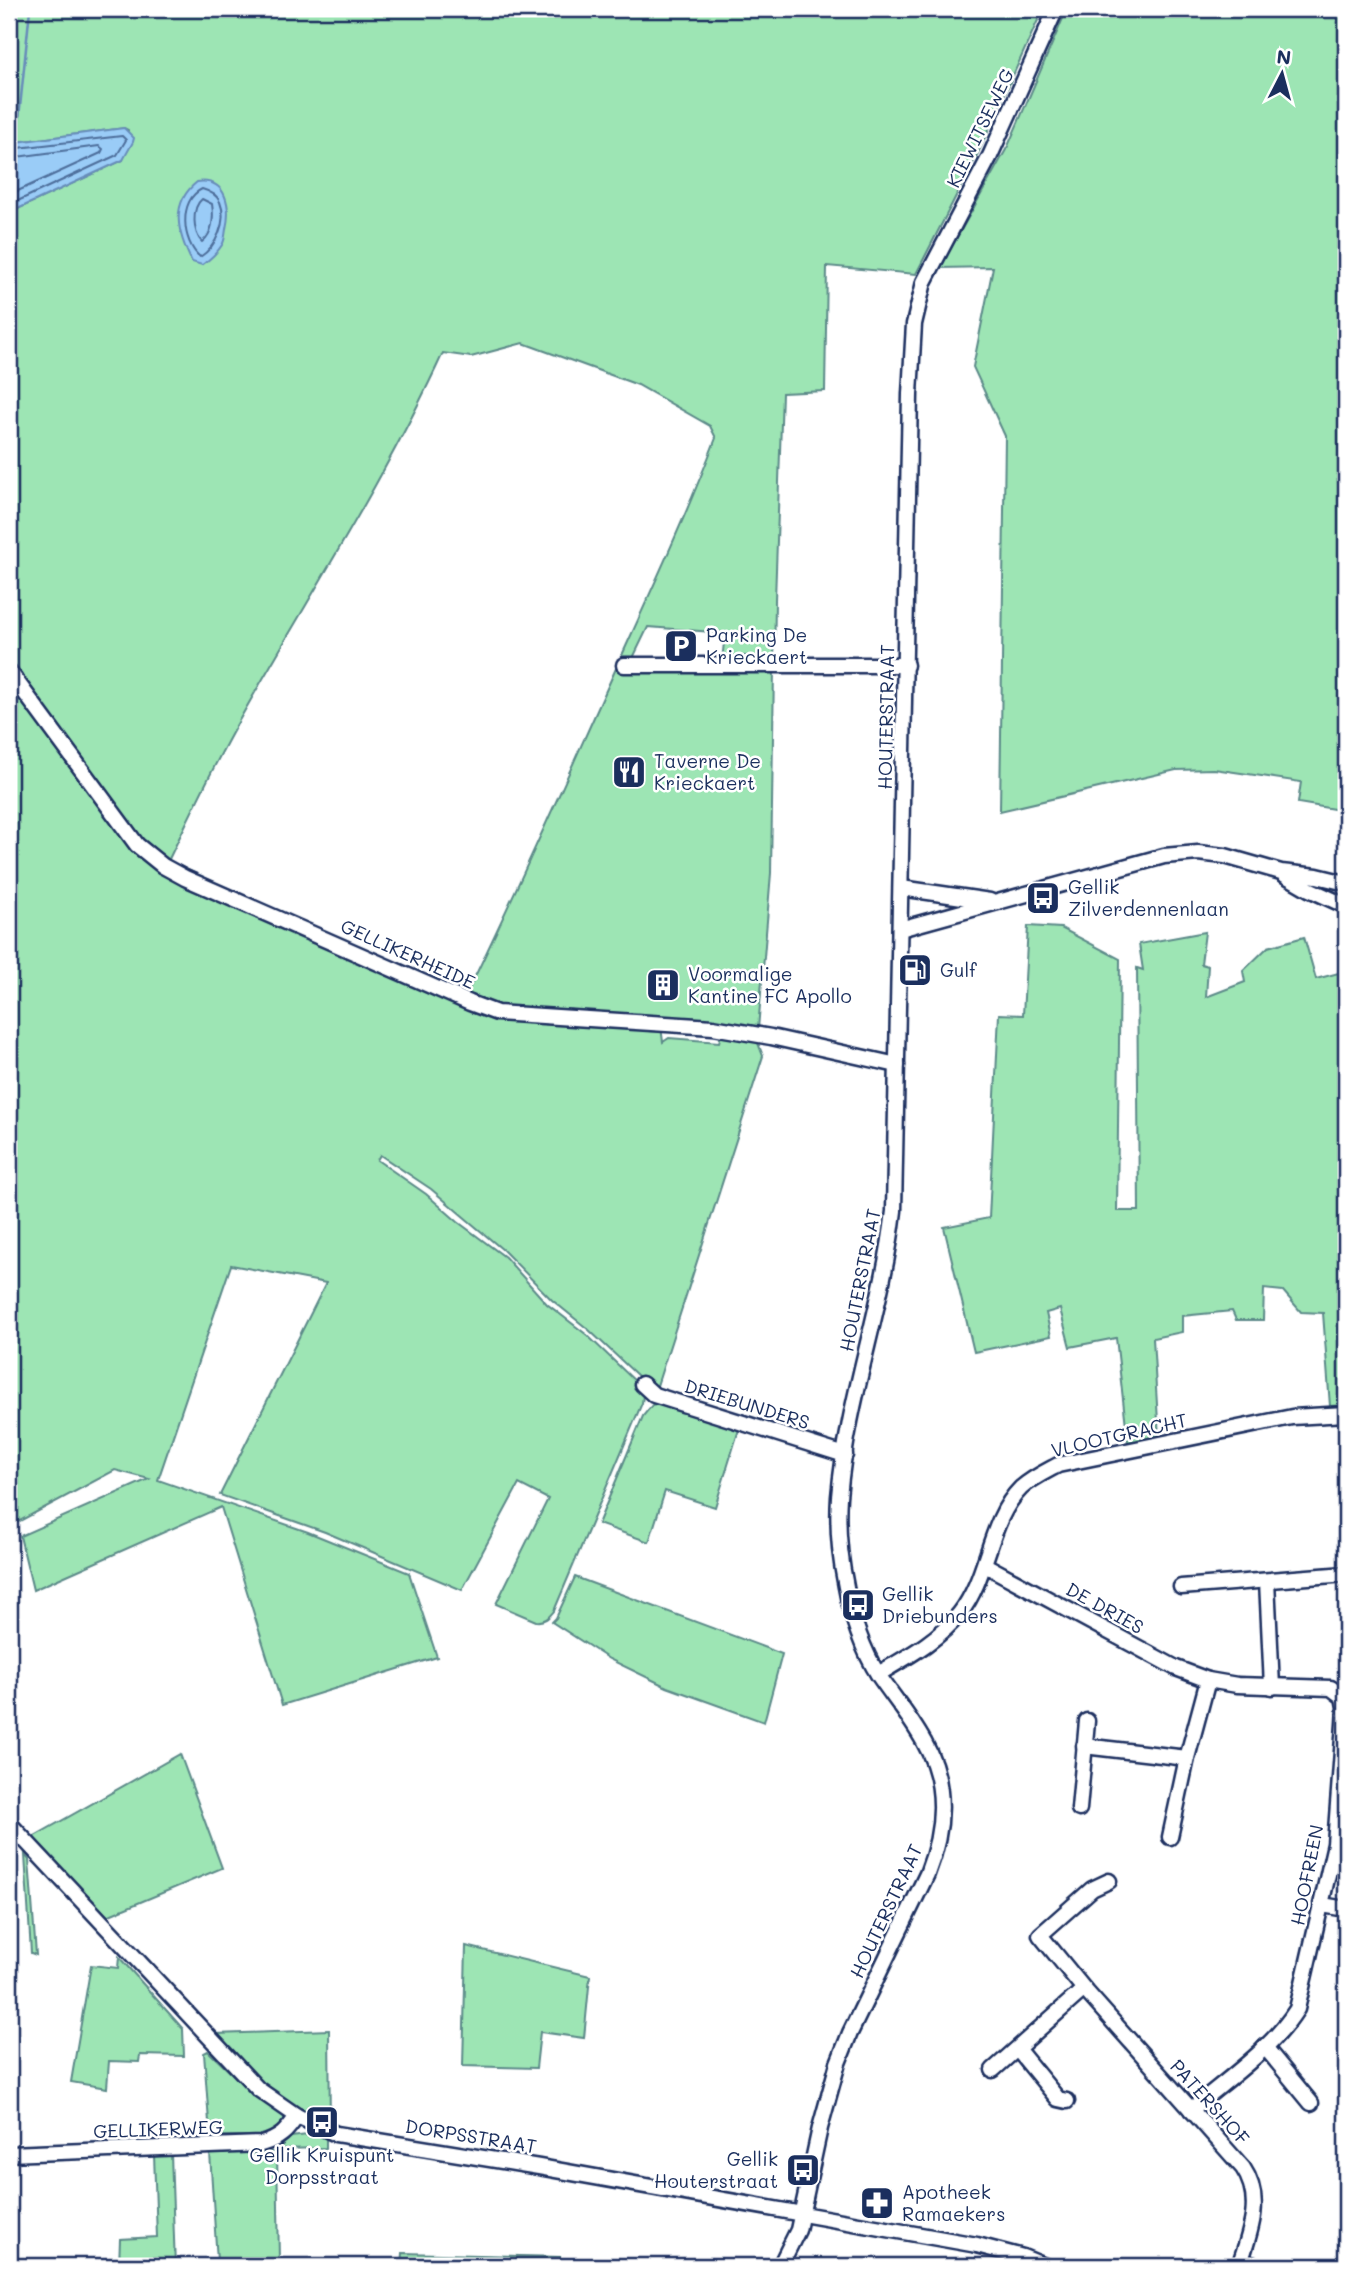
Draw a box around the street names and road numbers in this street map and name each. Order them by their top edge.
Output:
street label: KIEWITSEWEG [940,64,1019,191]
street label: HOUTERSTRAAT [872,644,899,790]
street label: GELLIKERHEIDE [337,913,479,994]
street label: HOUTERSTRAAT [833,1206,886,1354]
street label: DRIEBUNDERS [681,1373,813,1434]
street label: VLOOTGRACHT [1048,1407,1189,1462]
street label: DE DRIES [1062,1576,1149,1639]
street label: HOOFREEN [1284,1822,1329,1927]
street label: HOUTERSTRAAT [844,1840,928,1982]
street label: PATERSHOF [1165,2054,1256,2150]
street label: DORPSSTRAAT [403,2113,539,2158]
street label: GELLIKERWEG [93,2114,223,2143]

